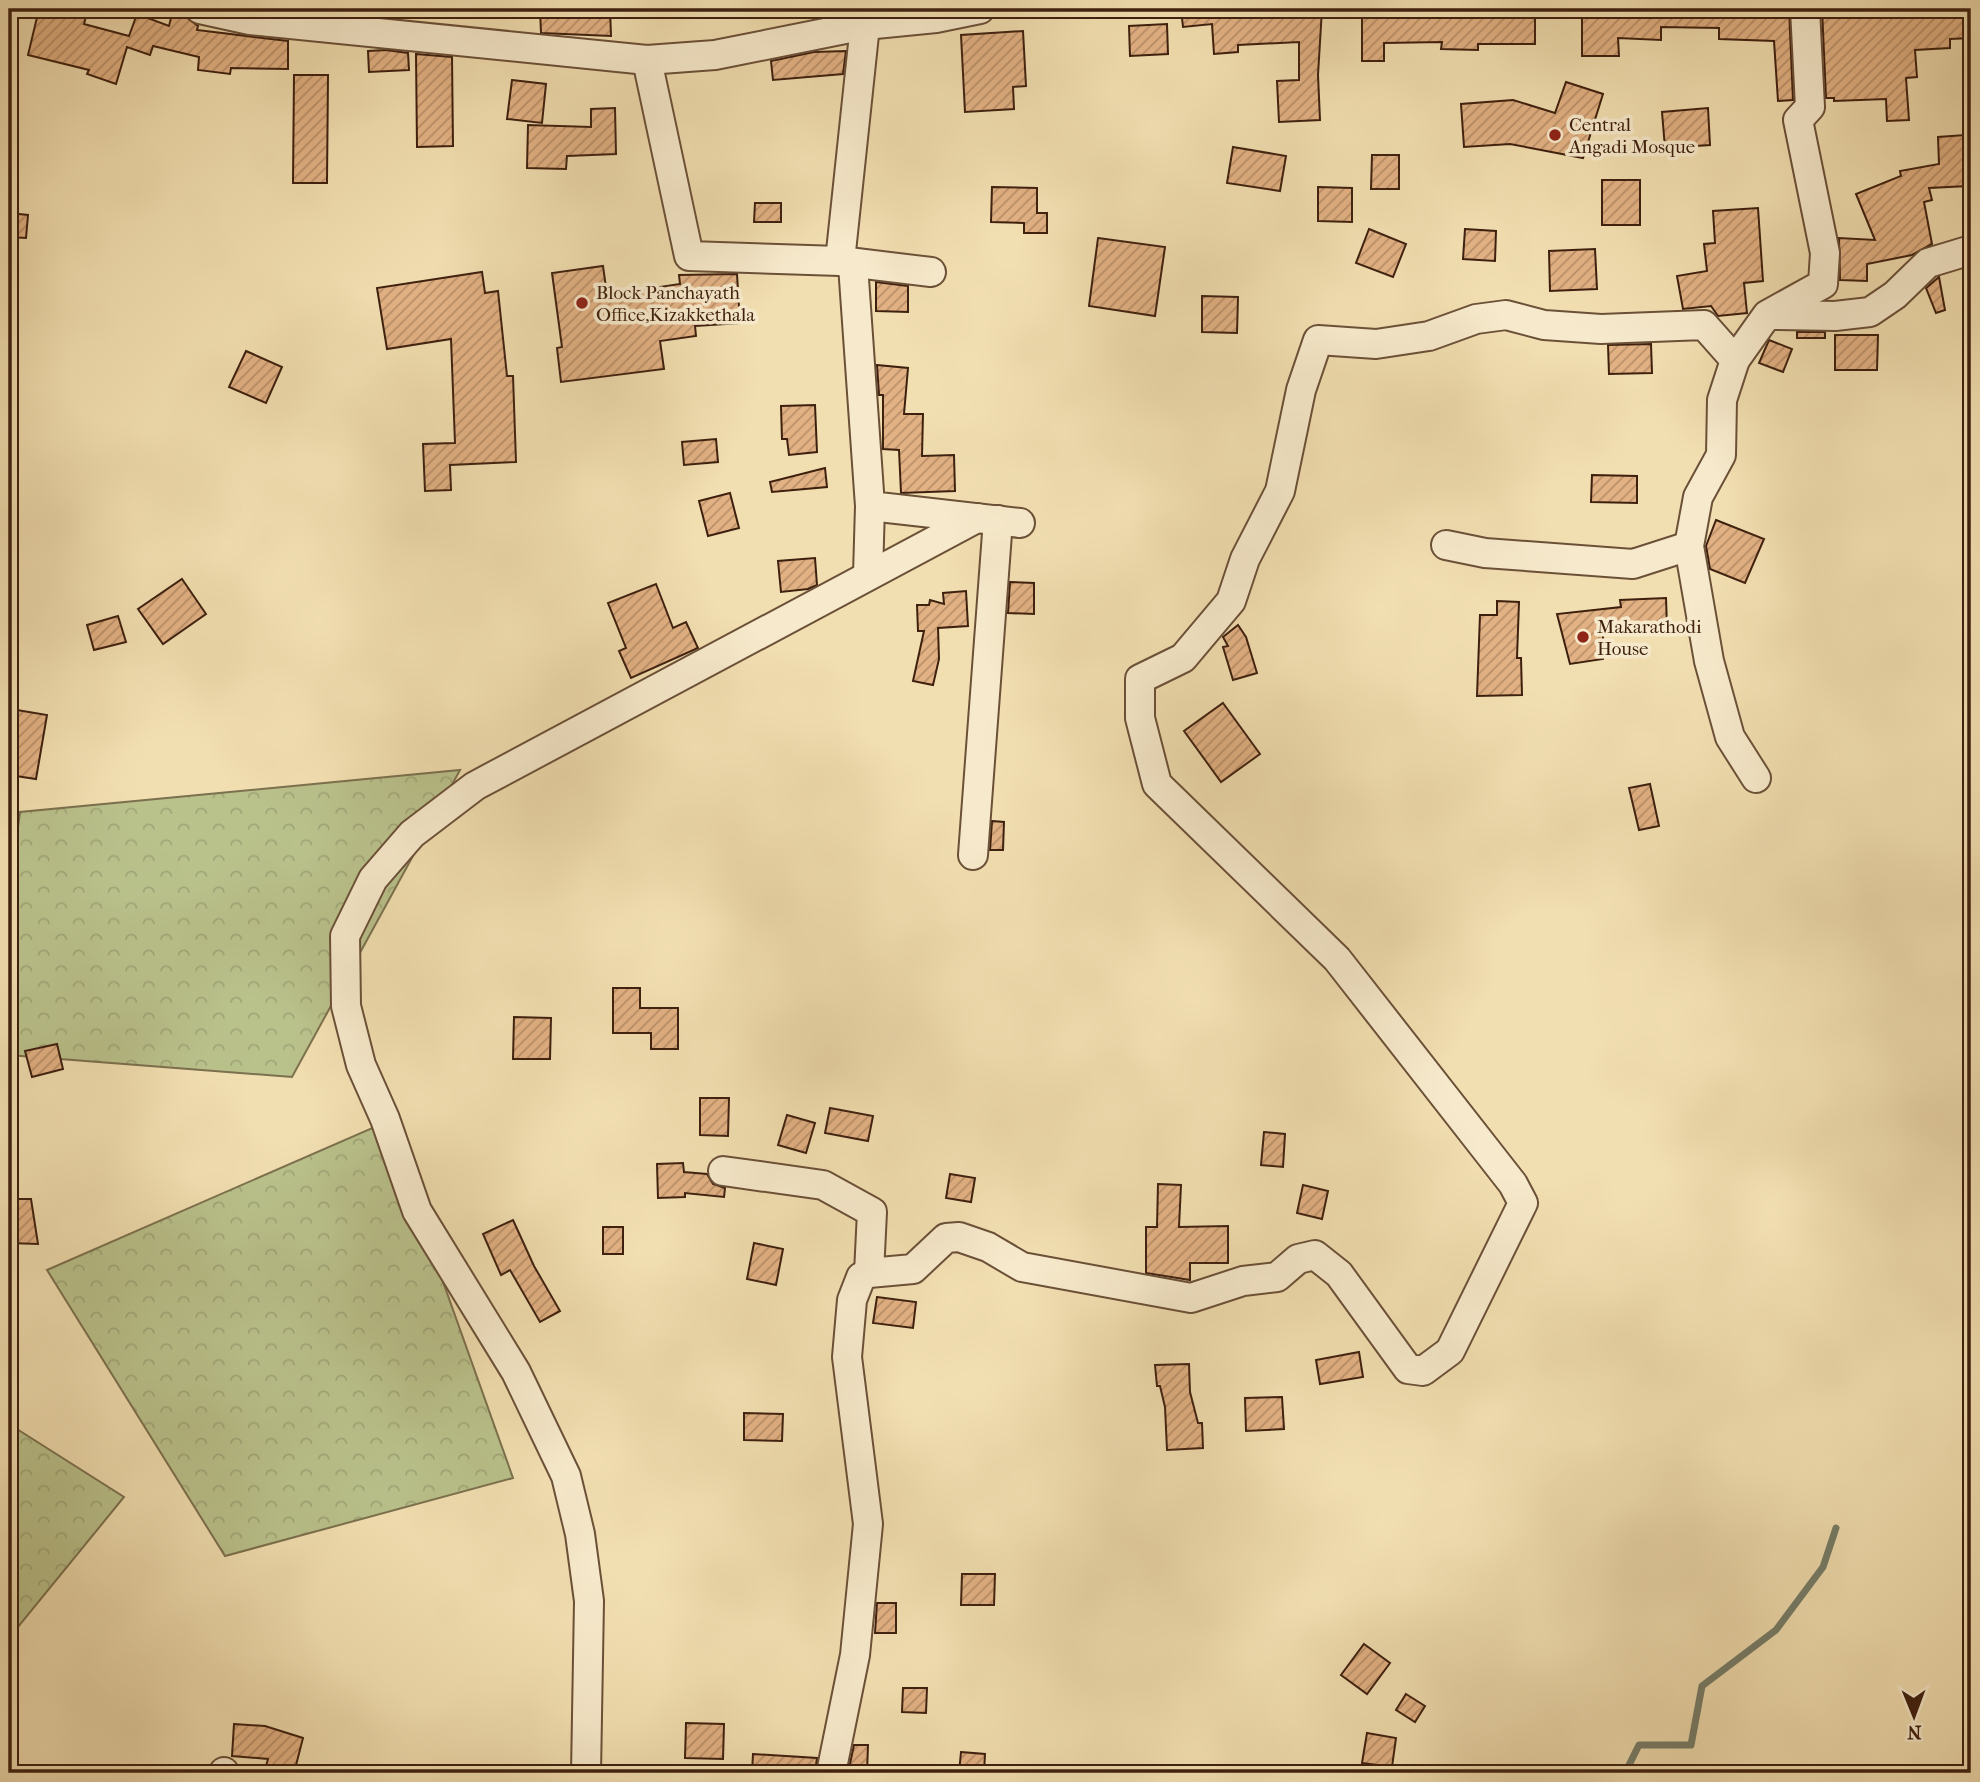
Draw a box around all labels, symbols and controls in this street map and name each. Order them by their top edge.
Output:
place label: Central Angadi Mosque [1568,114,1695,158]
marker: Central Angadi Mosque [1547,127,1563,143]
place label: Block Panchayath Office,Kizakkethala [596,282,755,326]
marker: Block Panchayath Office,Kizakkethala [574,295,590,311]
place label: Makarathodi House [1597,616,1702,660]
marker: Makarathodi House [1575,629,1591,645]
north arrow [1878,1680,1948,1750]
text: N [1906,1721,1922,1743]

